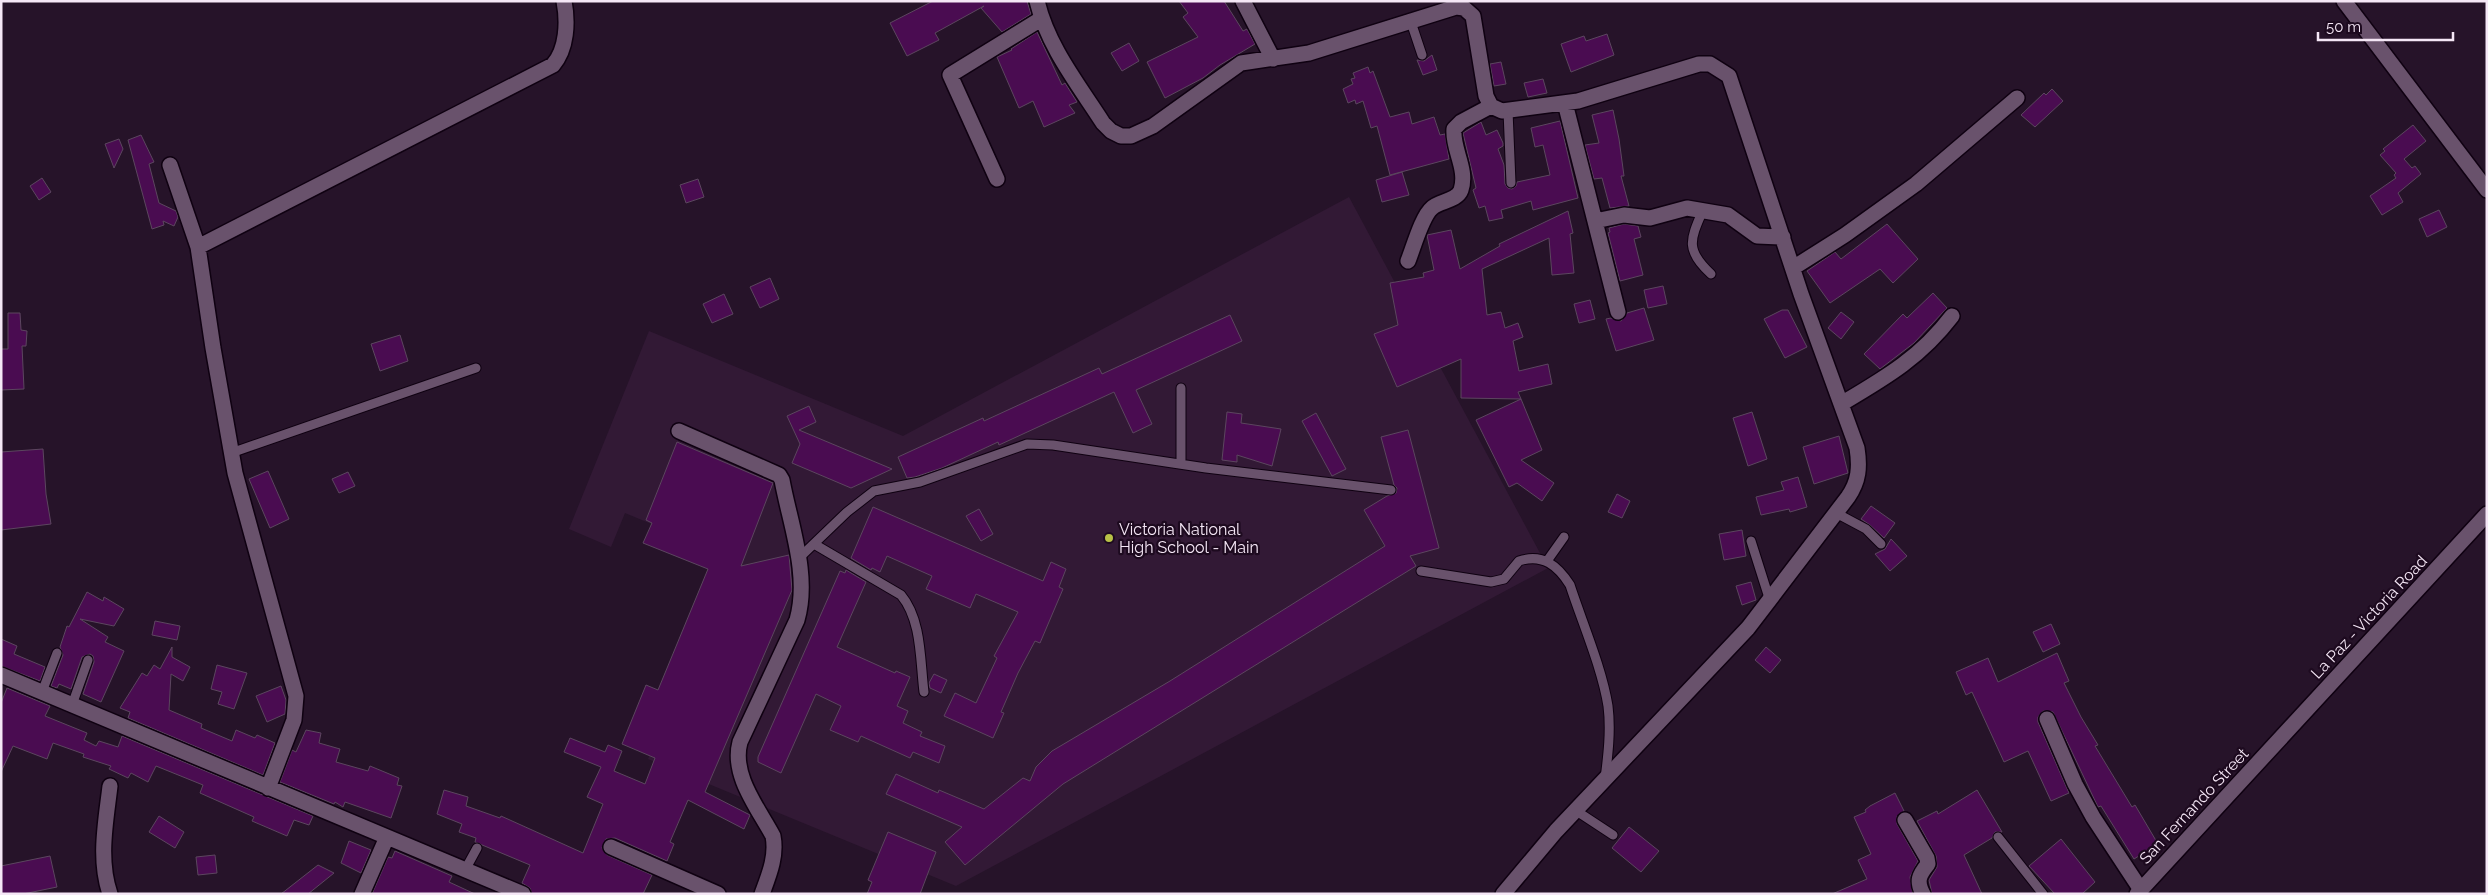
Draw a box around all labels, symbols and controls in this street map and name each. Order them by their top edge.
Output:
scale bar [2318,10,2453,42]
text: 50 m [2326,18,2361,36]
place label: Victoria National High School - Main [1119,520,1259,557]
marker: Victoria National High School - Main [1103,532,1115,544]
street label: La Paz - Victoria Road [2307,552,2431,682]
street label: San Fernando Street [2136,744,2253,868]

